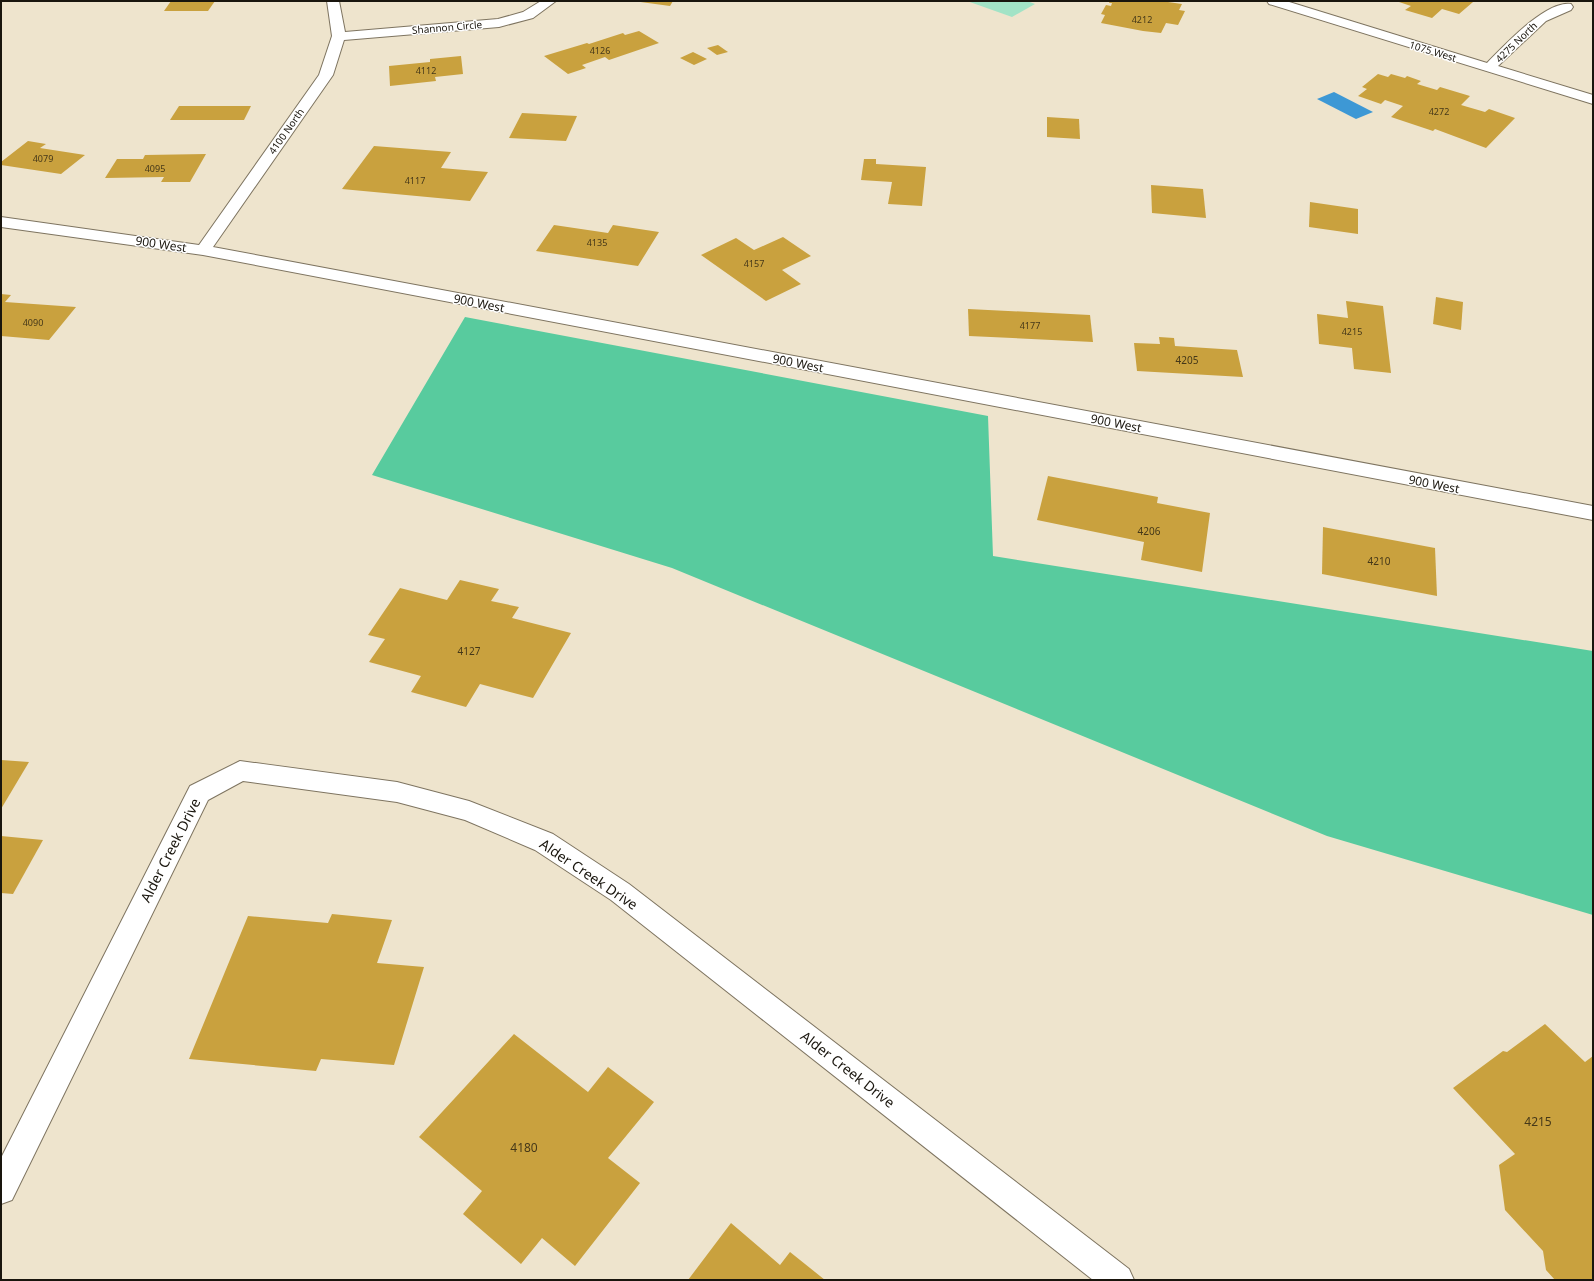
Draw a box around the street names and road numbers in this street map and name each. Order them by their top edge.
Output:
street label: Shannon Circle [411,17,483,37]
street label: 4275 North [1492,19,1540,65]
street label: 1075 West [1408,37,1459,65]
street label: 4100 North [265,105,307,157]
street label: 900 West [134,232,188,256]
street label: 900 West [452,290,507,316]
street label: 900 West [771,350,826,376]
street label: 900 West [1089,410,1144,436]
street label: 900 West [1407,471,1462,497]
street label: Alder Creek Drive [136,795,204,905]
street label: Alder Creek Drive [536,834,642,914]
street label: Alder Creek Drive [797,1026,899,1112]

